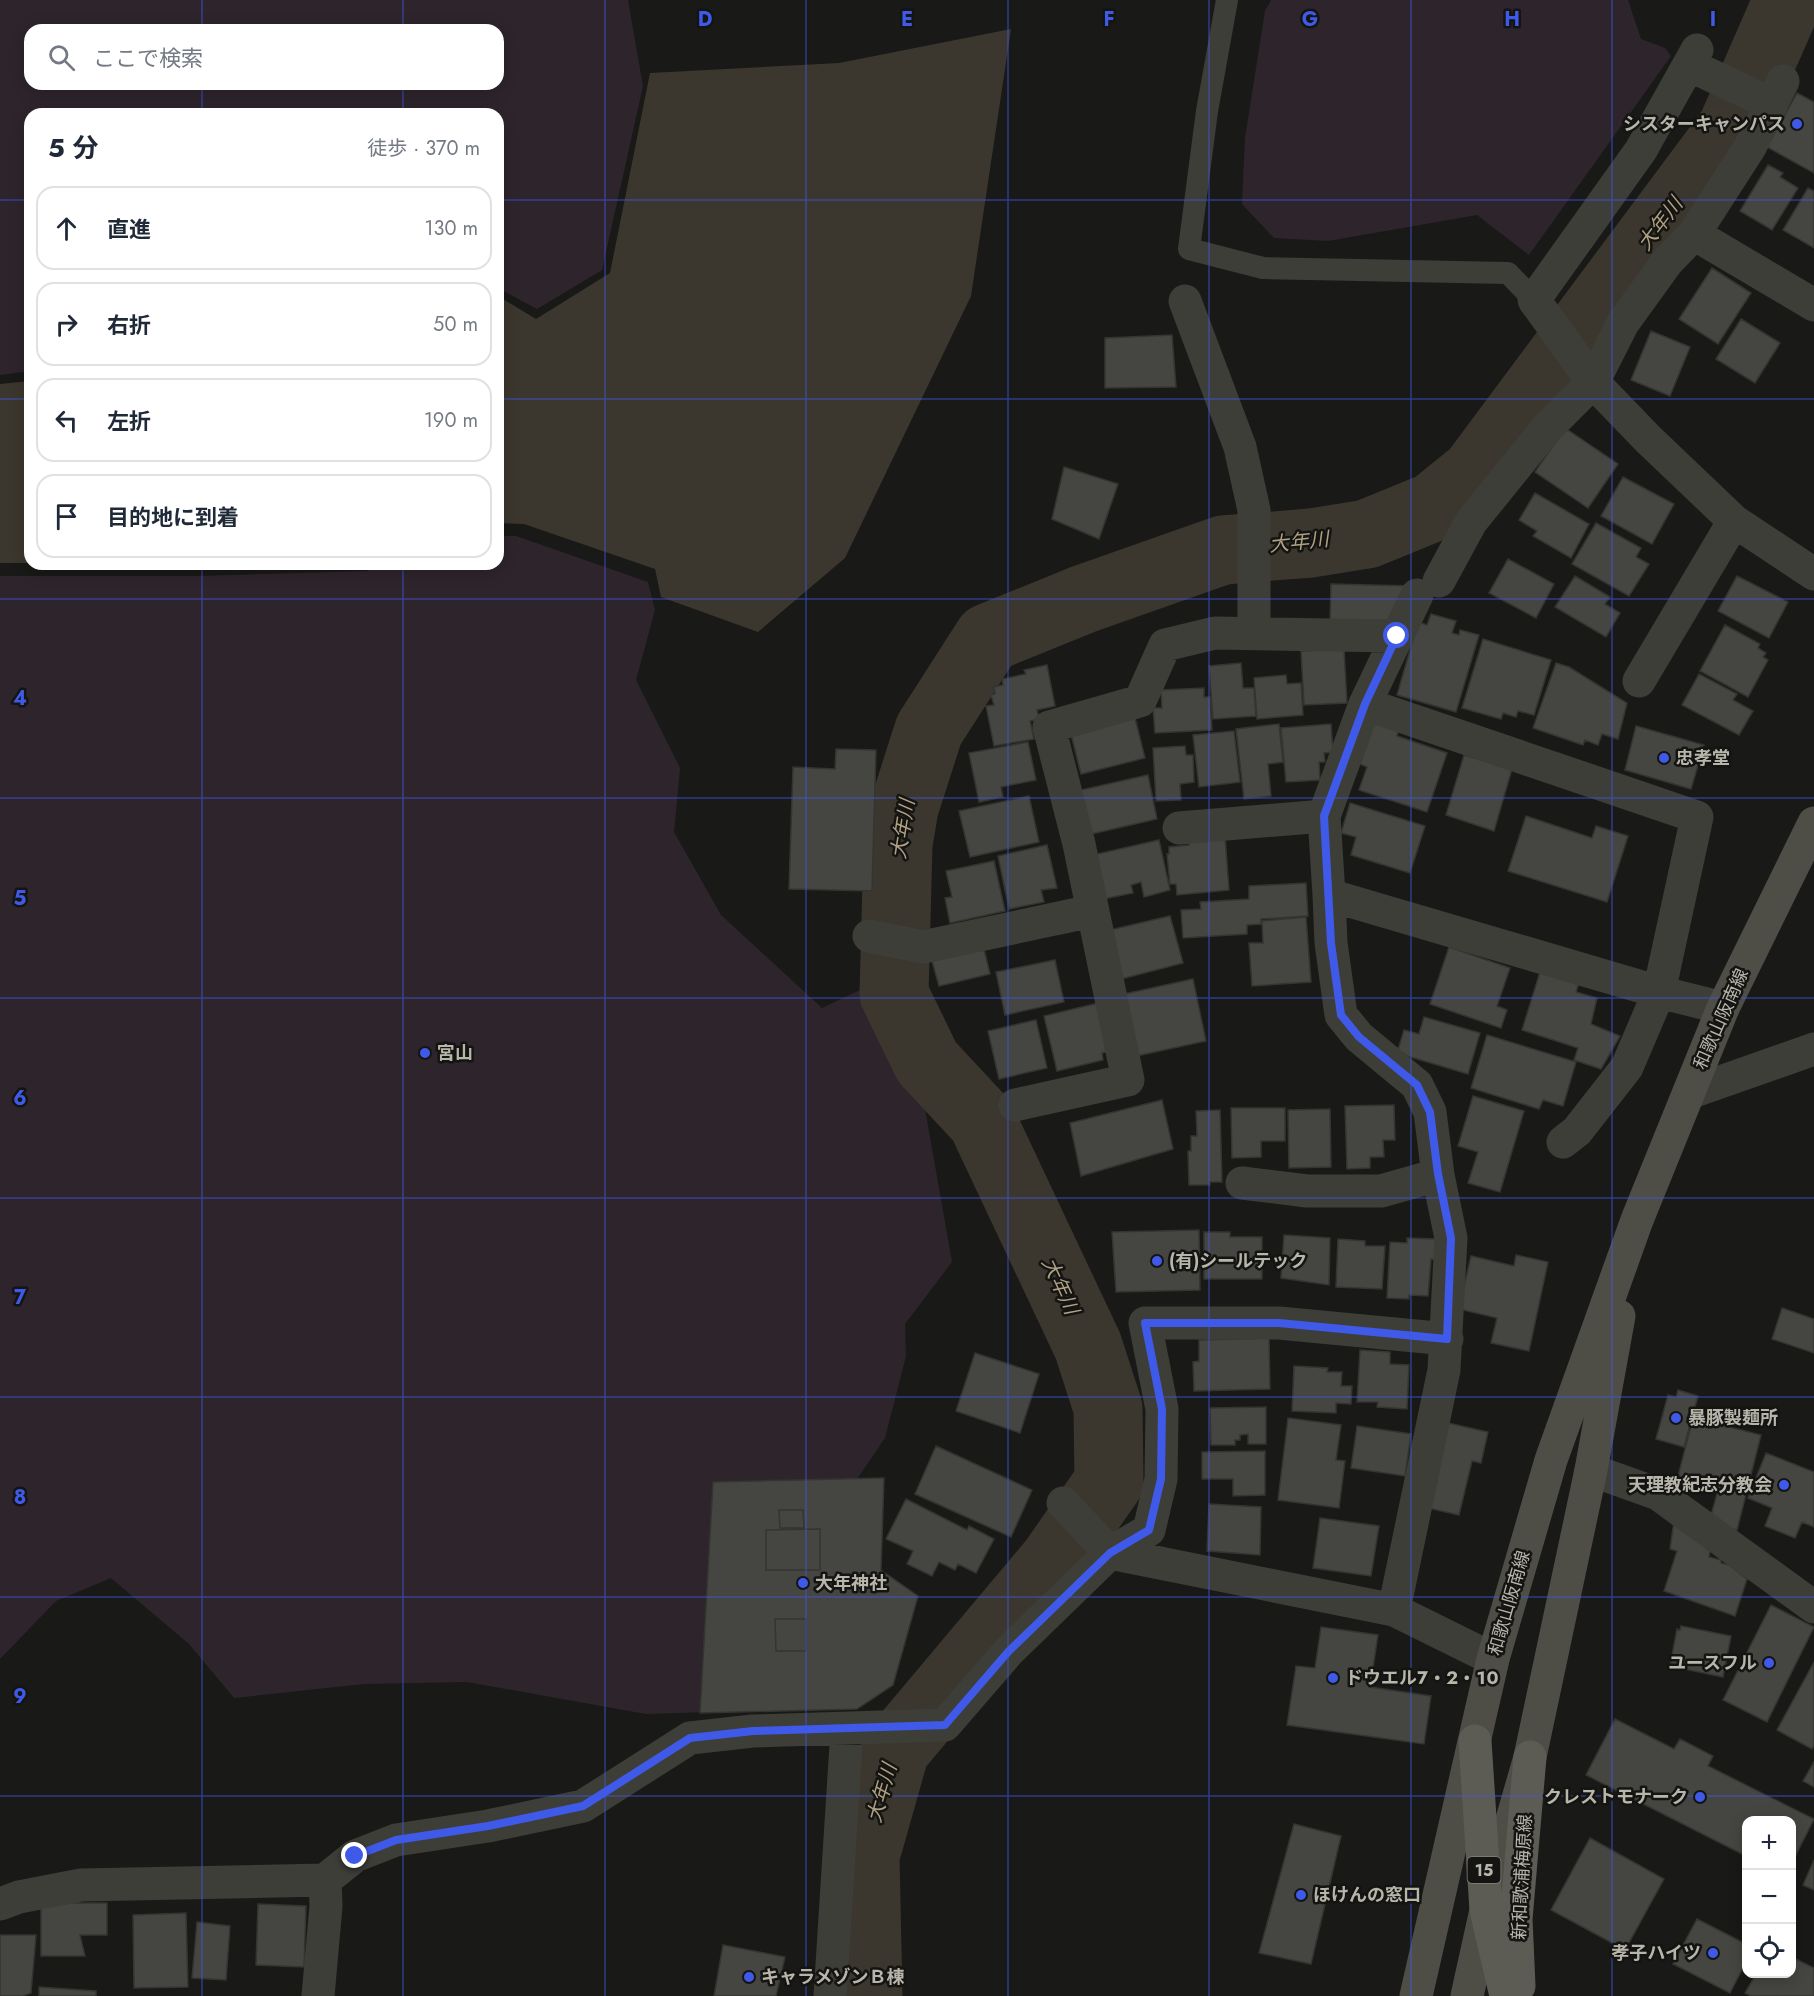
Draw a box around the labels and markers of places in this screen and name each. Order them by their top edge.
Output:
place label: シスターキャンパス [1623,111,1785,137]
marker: シスターキャンパス [1790,117,1804,131]
place label: 忠孝堂 [1676,745,1730,771]
marker: 忠孝堂 [1657,751,1671,765]
place label: 宮山 [437,1040,473,1066]
marker: 宮山 [418,1046,432,1060]
place label: (有)シールテック [1169,1248,1307,1274]
marker: (有)シールテック [1150,1254,1164,1268]
place label: 暴豚製麺所 [1688,1405,1778,1431]
marker: 暴豚製麺所 [1669,1411,1683,1425]
place label: 天理教紀志分教会 [1628,1472,1772,1498]
marker: 天理教紀志分教会 [1777,1478,1791,1492]
place label: 大年神社 [815,1570,887,1596]
marker: 大年神社 [796,1576,810,1590]
place label: ユースフル [1668,1650,1757,1676]
marker: ユースフル [1762,1656,1776,1670]
place label: ドウエル７・２・１０ [1345,1665,1498,1691]
marker: ドウエル７・２・１０ [1326,1671,1340,1685]
place label: クレストモナーク [1544,1784,1688,1810]
marker: クレストモナーク [1693,1790,1707,1804]
place label: ほけんの窓口 [1313,1882,1421,1908]
marker: ほけんの窓口 [1294,1888,1308,1902]
place label: 孝子ハイツ [1611,1940,1701,1966]
marker: 孝子ハイツ [1706,1946,1720,1960]
place label: キャラメゾンＢ棟 [761,1964,904,1990]
marker: キャラメゾンＢ棟 [742,1970,756,1984]

